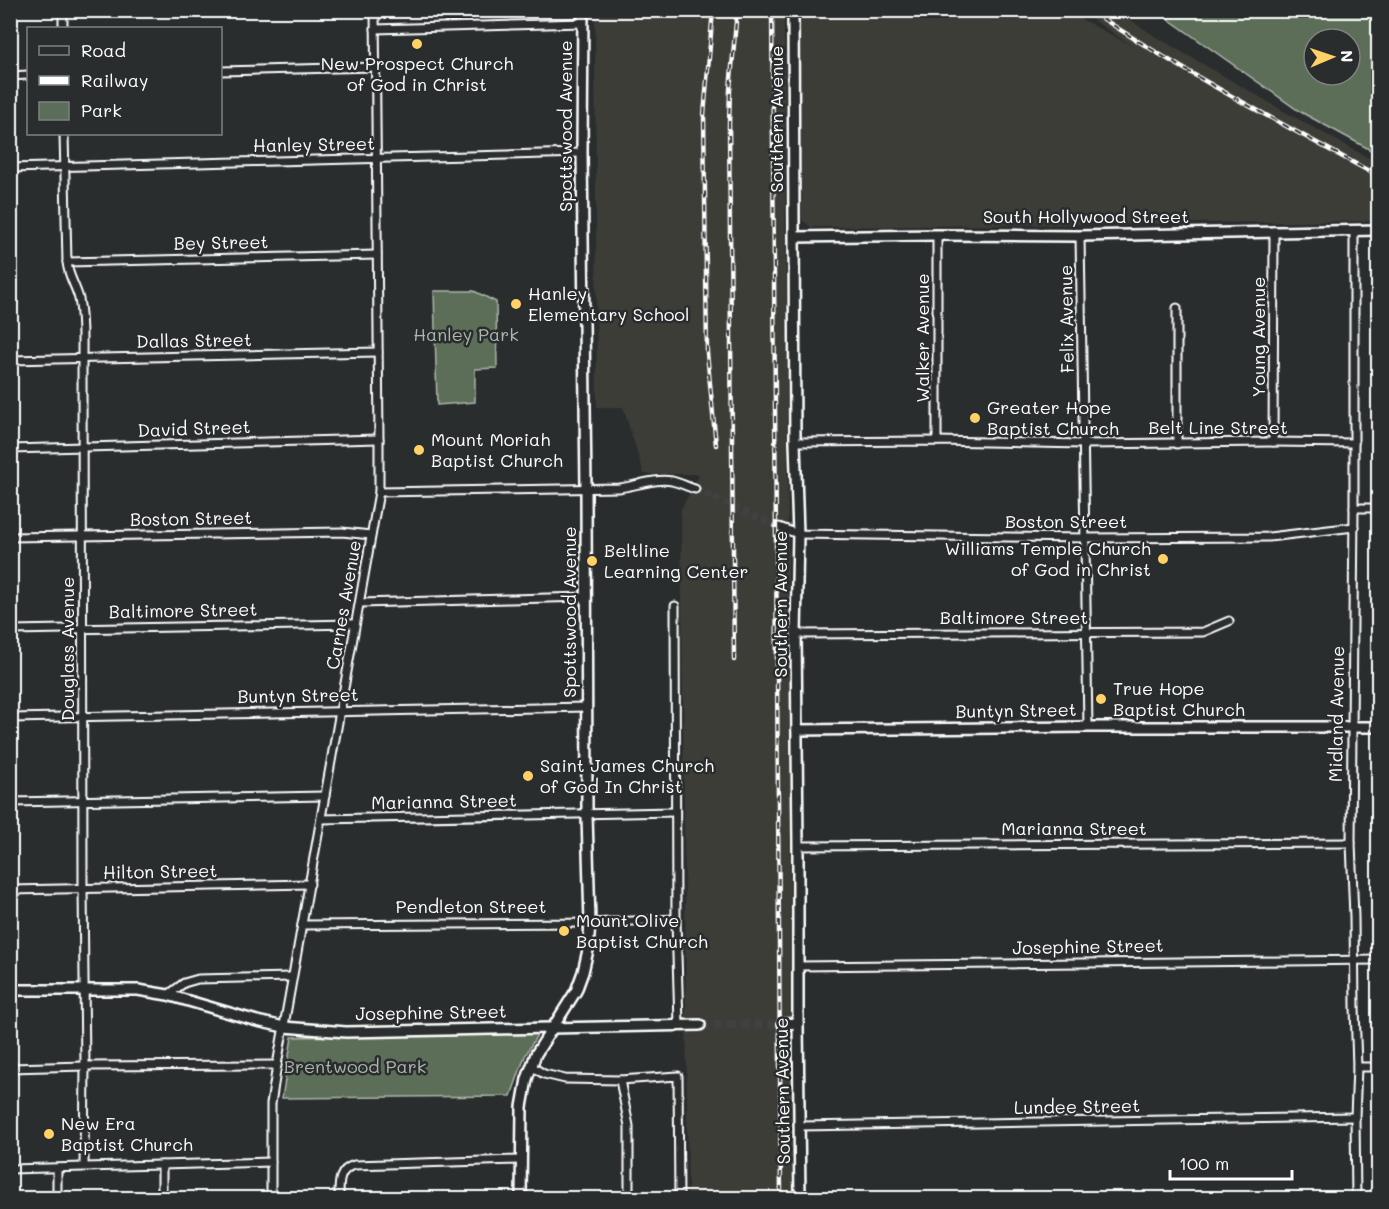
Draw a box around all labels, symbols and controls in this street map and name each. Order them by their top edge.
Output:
legend [27,27,222,135]
north arrow [1302,27,1362,87]
marker: New Prospect Church of God in Christ [410,37,424,51]
text: Road [81,38,126,62]
street label: Spottswood Avenue [553,40,577,212]
street label: Southern Avenue [764,46,788,192]
text: N [1337,50,1358,63]
place label: New Prospect Church of God in Christ [321,51,513,96]
text: Railway [81,68,148,92]
text: Park [81,98,122,122]
street label: Hanley Street [253,131,375,157]
street label: South Hollywood Street [983,204,1189,228]
street label: Bey Street [173,229,269,255]
street label: Felix Avenue [1053,265,1079,373]
street label: Walker Avenue [910,273,934,403]
street label: Young Avenue [1246,277,1270,397]
place label: Hanley Elementary School [528,281,690,326]
marker: Hanley Elementary School [509,297,523,311]
park label: Hanley Park [413,322,519,346]
street label: Dallas Street [136,327,252,353]
place label: Greater Hope Baptist Church [987,395,1119,440]
marker: Greater Hope Baptist Church [968,411,982,425]
street label: David Street [137,414,251,442]
street label: Belt Line Street [1148,415,1288,439]
place label: Mount Moriah Baptist Church [431,427,563,472]
marker: Mount Moriah Baptist Church [412,443,426,457]
street label: Boston Street [130,505,252,531]
street label: Boston Street [1005,509,1127,533]
street label: Spottswood Avenue [557,526,581,698]
street label: Southern Avenue [768,531,792,677]
place label: Williams Temple Church of God in Christ [944,536,1151,581]
street label: Carnes Avenue [320,538,366,671]
place label: Beltline Learning Center [604,538,749,583]
marker: Williams Temple Church of God in Christ [1156,552,1170,566]
marker: Beltline Learning Center [585,554,599,568]
street label: Douglass Avenue [55,577,79,721]
street label: Baltimore Street [108,597,257,623]
street label: Baltimore Street [940,605,1088,629]
street label: Midland Avenue [1323,646,1349,782]
place label: True Hope Baptist Church [1113,676,1245,721]
street label: Buntyn Street [237,682,359,708]
marker: True Hope Baptist Church [1094,692,1108,706]
street label: Buntyn Street [955,697,1077,723]
place label: Saint James Church of God In Christ [540,753,714,798]
marker: Saint James Church of God In Christ [521,769,535,783]
street label: Marianna Street [371,788,517,814]
street label: Marianna Street [1001,816,1147,840]
street label: Hilton Street [103,858,217,884]
street label: Pendleton Street [396,894,546,918]
place label: Mount Olive Baptist Church [576,908,708,953]
marker: Mount Olive Baptist Church [557,924,571,938]
street label: Josephine Street [1012,933,1164,959]
street label: Josephine Street [355,999,507,1025]
street label: Southern Avenue [769,1017,795,1165]
park label: Brentwood Park [284,1054,426,1078]
street label: Lundee Street [1014,1093,1140,1119]
place label: New Era Baptist Church [61,1111,193,1156]
marker: New Era Baptist Church [42,1127,56,1141]
scale bar [1170,1143,1292,1181]
text: 100 m [1179,1151,1229,1175]

